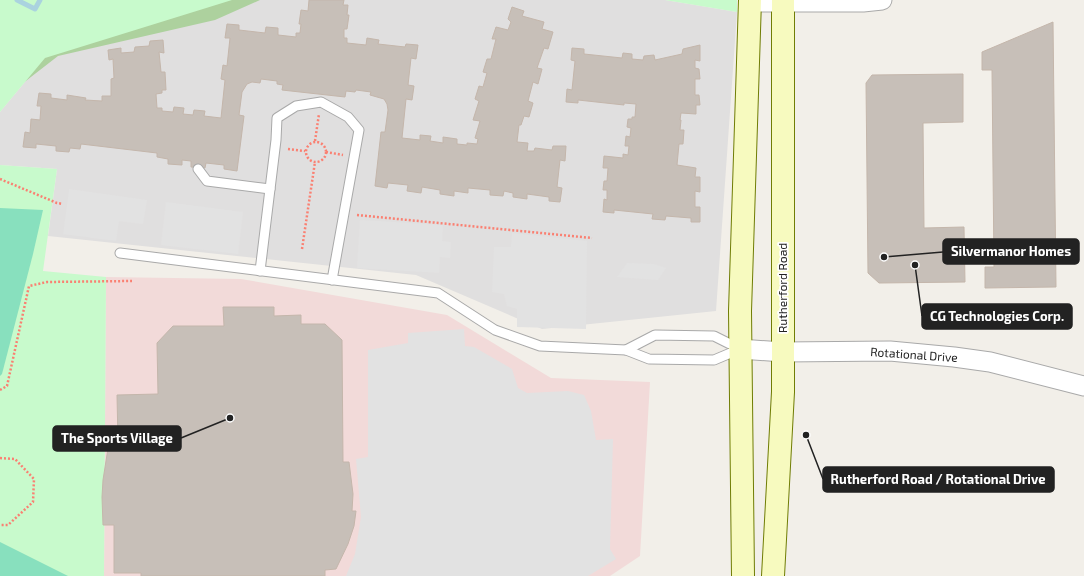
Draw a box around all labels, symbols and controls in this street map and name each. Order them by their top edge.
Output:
callout: Silvermanor Homes [943,239,1079,264]
street label: Rutherford Road [775,243,789,333]
text: Silvermanor Homes [951,243,1071,259]
callout: CG Technologies Corp. [922,304,1072,329]
text: CG Technologies Corp. [930,308,1064,324]
street label: Rotational Drive [870,344,958,364]
callout: The Sports Village [53,426,181,451]
text: The Sports Village [61,430,173,446]
callout: Rutherford Road / Rotational Drive [823,467,1054,492]
text: Rutherford Road / Rotational Drive [831,471,1045,487]

